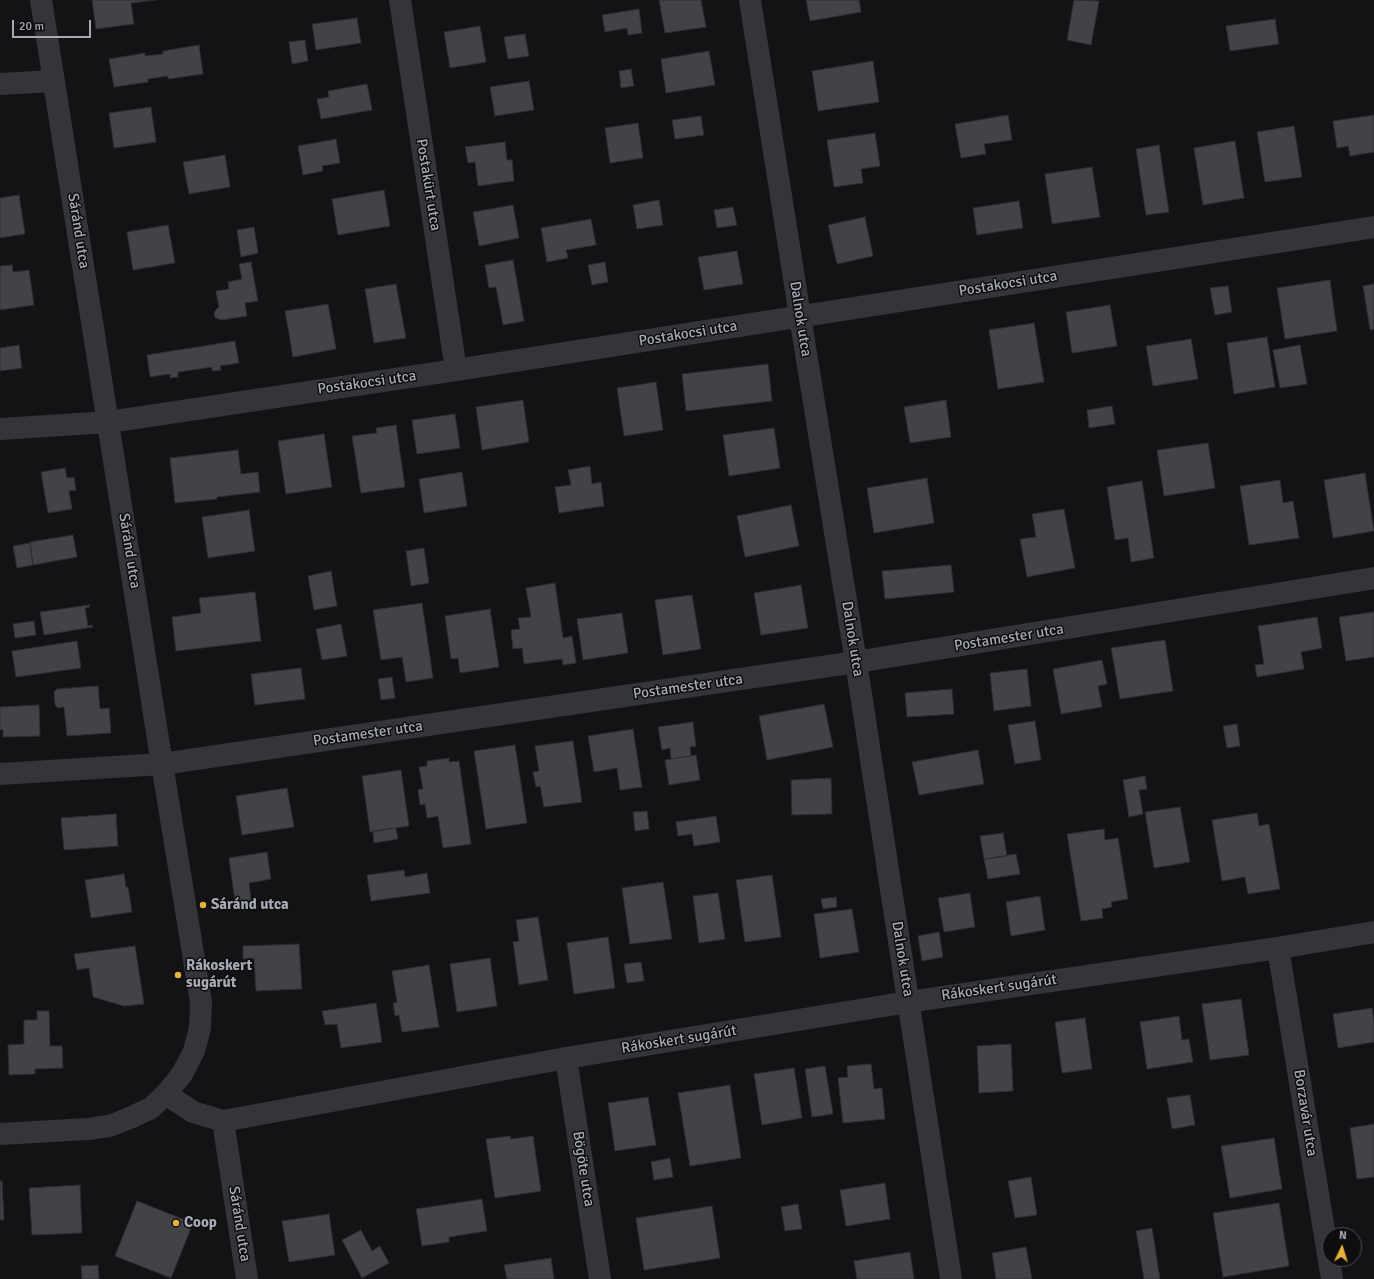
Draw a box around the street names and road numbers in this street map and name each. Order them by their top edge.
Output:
street label: Postakürt utca [412,138,444,232]
street label: Sáránd utca [63,192,93,270]
street label: Postakocsi utca [958,267,1058,301]
street label: Dalnok utca [785,280,815,358]
street label: Postakocsi utca [638,317,738,351]
street label: Postakocsi utca [317,367,417,399]
street label: Sáránd utca [114,512,144,590]
street label: Dalnok utca [837,600,867,678]
street label: Postamester utca [953,620,1065,656]
street label: Postamester utca [632,670,744,704]
street label: Postamester utca [312,717,424,751]
street label: Dalnok utca [887,920,917,998]
street label: Rákoskert sugárút [940,971,1058,1005]
street label: Rákoskert sugárút [620,1022,738,1058]
street label: Borzavár utca [1289,1068,1321,1158]
street label: Bögöte utca [568,1130,598,1208]
street label: Sáránd utca [224,1185,254,1263]

